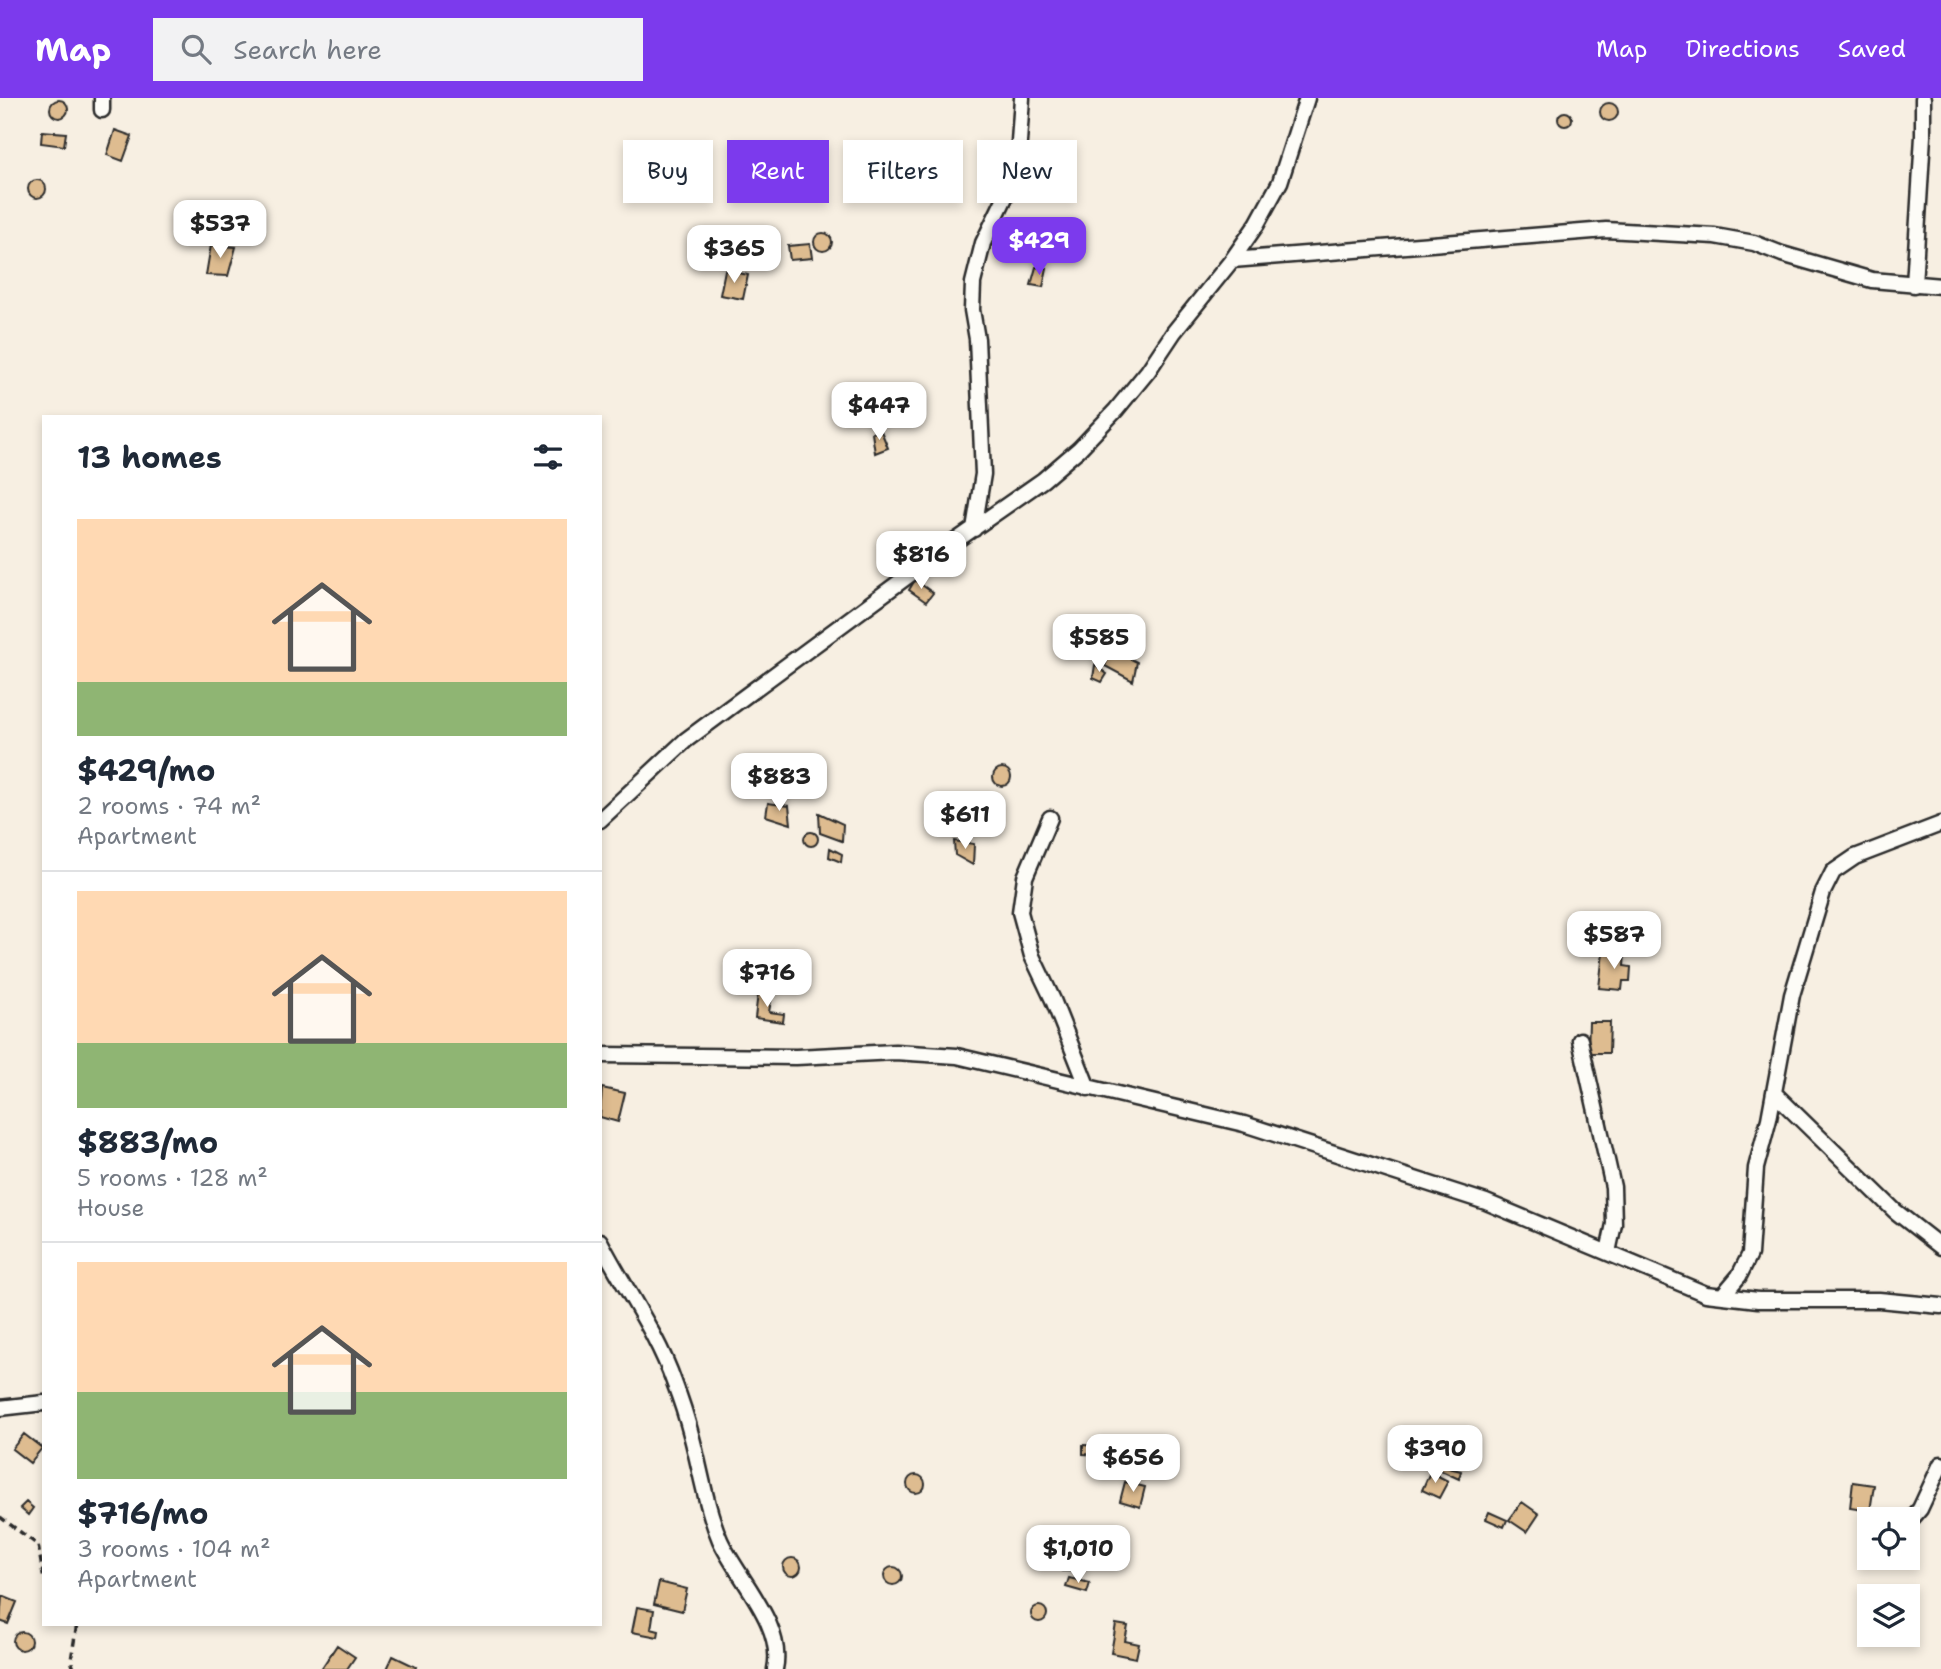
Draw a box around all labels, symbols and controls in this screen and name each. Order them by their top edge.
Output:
search box [153,18,643,81]
text: Map [35,27,111,72]
icon: search [177,30,215,68]
text: Search here [233,32,382,67]
text: Map [1596,33,1647,65]
text: Directions [1685,33,1800,65]
text: Saved [1838,33,1906,65]
chip: Buy [623,140,713,203]
chip: Rent [727,140,829,203]
chip: Filters [843,140,963,203]
chip: New [977,140,1077,203]
pin: $537 [179,200,261,260]
text: $537 [189,208,251,238]
pin: $429 [998,218,1080,277]
text: $429 [1008,225,1070,255]
pin: $365 [693,226,775,285]
text: $365 [703,233,765,263]
pin: $447 [838,382,920,442]
text: $447 [848,390,910,420]
text: 13 homes [77,437,222,478]
icon: filters [529,438,567,476]
pin: $816 [880,532,962,591]
text: $816 [892,539,950,569]
icon: home [259,564,385,690]
pin: $585 [1058,614,1140,674]
text: $585 [1069,622,1129,652]
text: $429/mo [77,750,215,791]
pin: $883 [738,754,820,813]
text: $883 [747,761,811,791]
text: 2 rooms · 74 m² [77,791,261,821]
pin: $611 [924,792,1006,851]
text: $611 [940,799,990,829]
text: Apartment [77,821,197,851]
pin: $587 [1573,912,1655,971]
text: $587 [1583,919,1645,949]
icon: home [259,936,385,1062]
pin: $716 [726,950,808,1009]
text: $716 [739,957,795,987]
text: $883/mo [77,1122,218,1163]
text: 5 rooms · 128 m² [77,1163,268,1193]
text: House [77,1193,145,1223]
icon: home [259,1307,385,1433]
pin: $390 [1394,1426,1476,1485]
text: $390 [1403,1433,1467,1463]
pin: $656 [1092,1434,1174,1494]
text: $656 [1102,1442,1164,1472]
text: $716/mo [77,1493,209,1534]
map controls [1857,1507,1920,1647]
button: locate [1857,1507,1920,1570]
pin: $1,010 [1021,1526,1135,1585]
text: $1,010 [1042,1533,1114,1563]
text: 3 rooms · 104 m² [77,1534,270,1564]
text: Apartment [77,1564,197,1594]
button: layers [1857,1584,1920,1647]

